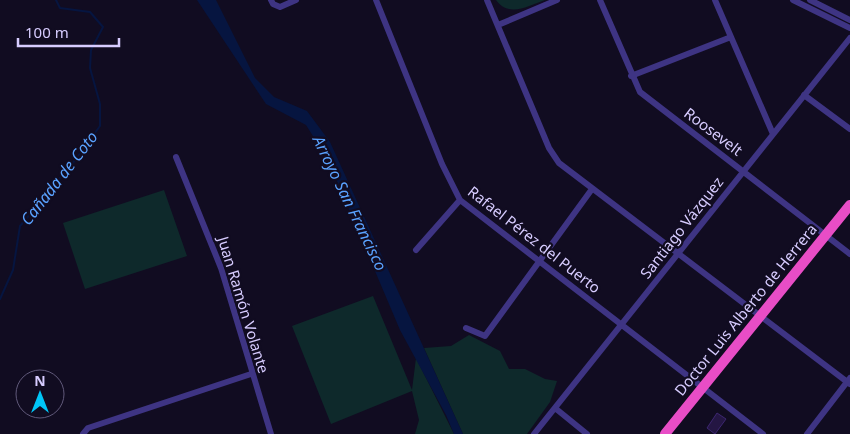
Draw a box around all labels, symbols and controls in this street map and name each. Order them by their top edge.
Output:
scale bar [18,15,119,47]
text: 100 m [25,22,69,42]
street label: Roosevelt [680,103,747,160]
water label: Cañada de Coto [15,127,103,229]
water label: Arroyo San Francisco [307,131,392,274]
street label: Santiago Vázquez [635,172,727,282]
street label: Rafael Pérez del Puerto [464,181,605,297]
street label: Doctor Luis Alberto de Herrera [670,219,821,399]
street label: Juan Ramón Volante [213,232,274,376]
north arrow [15,369,65,419]
text: N [34,371,46,390]

